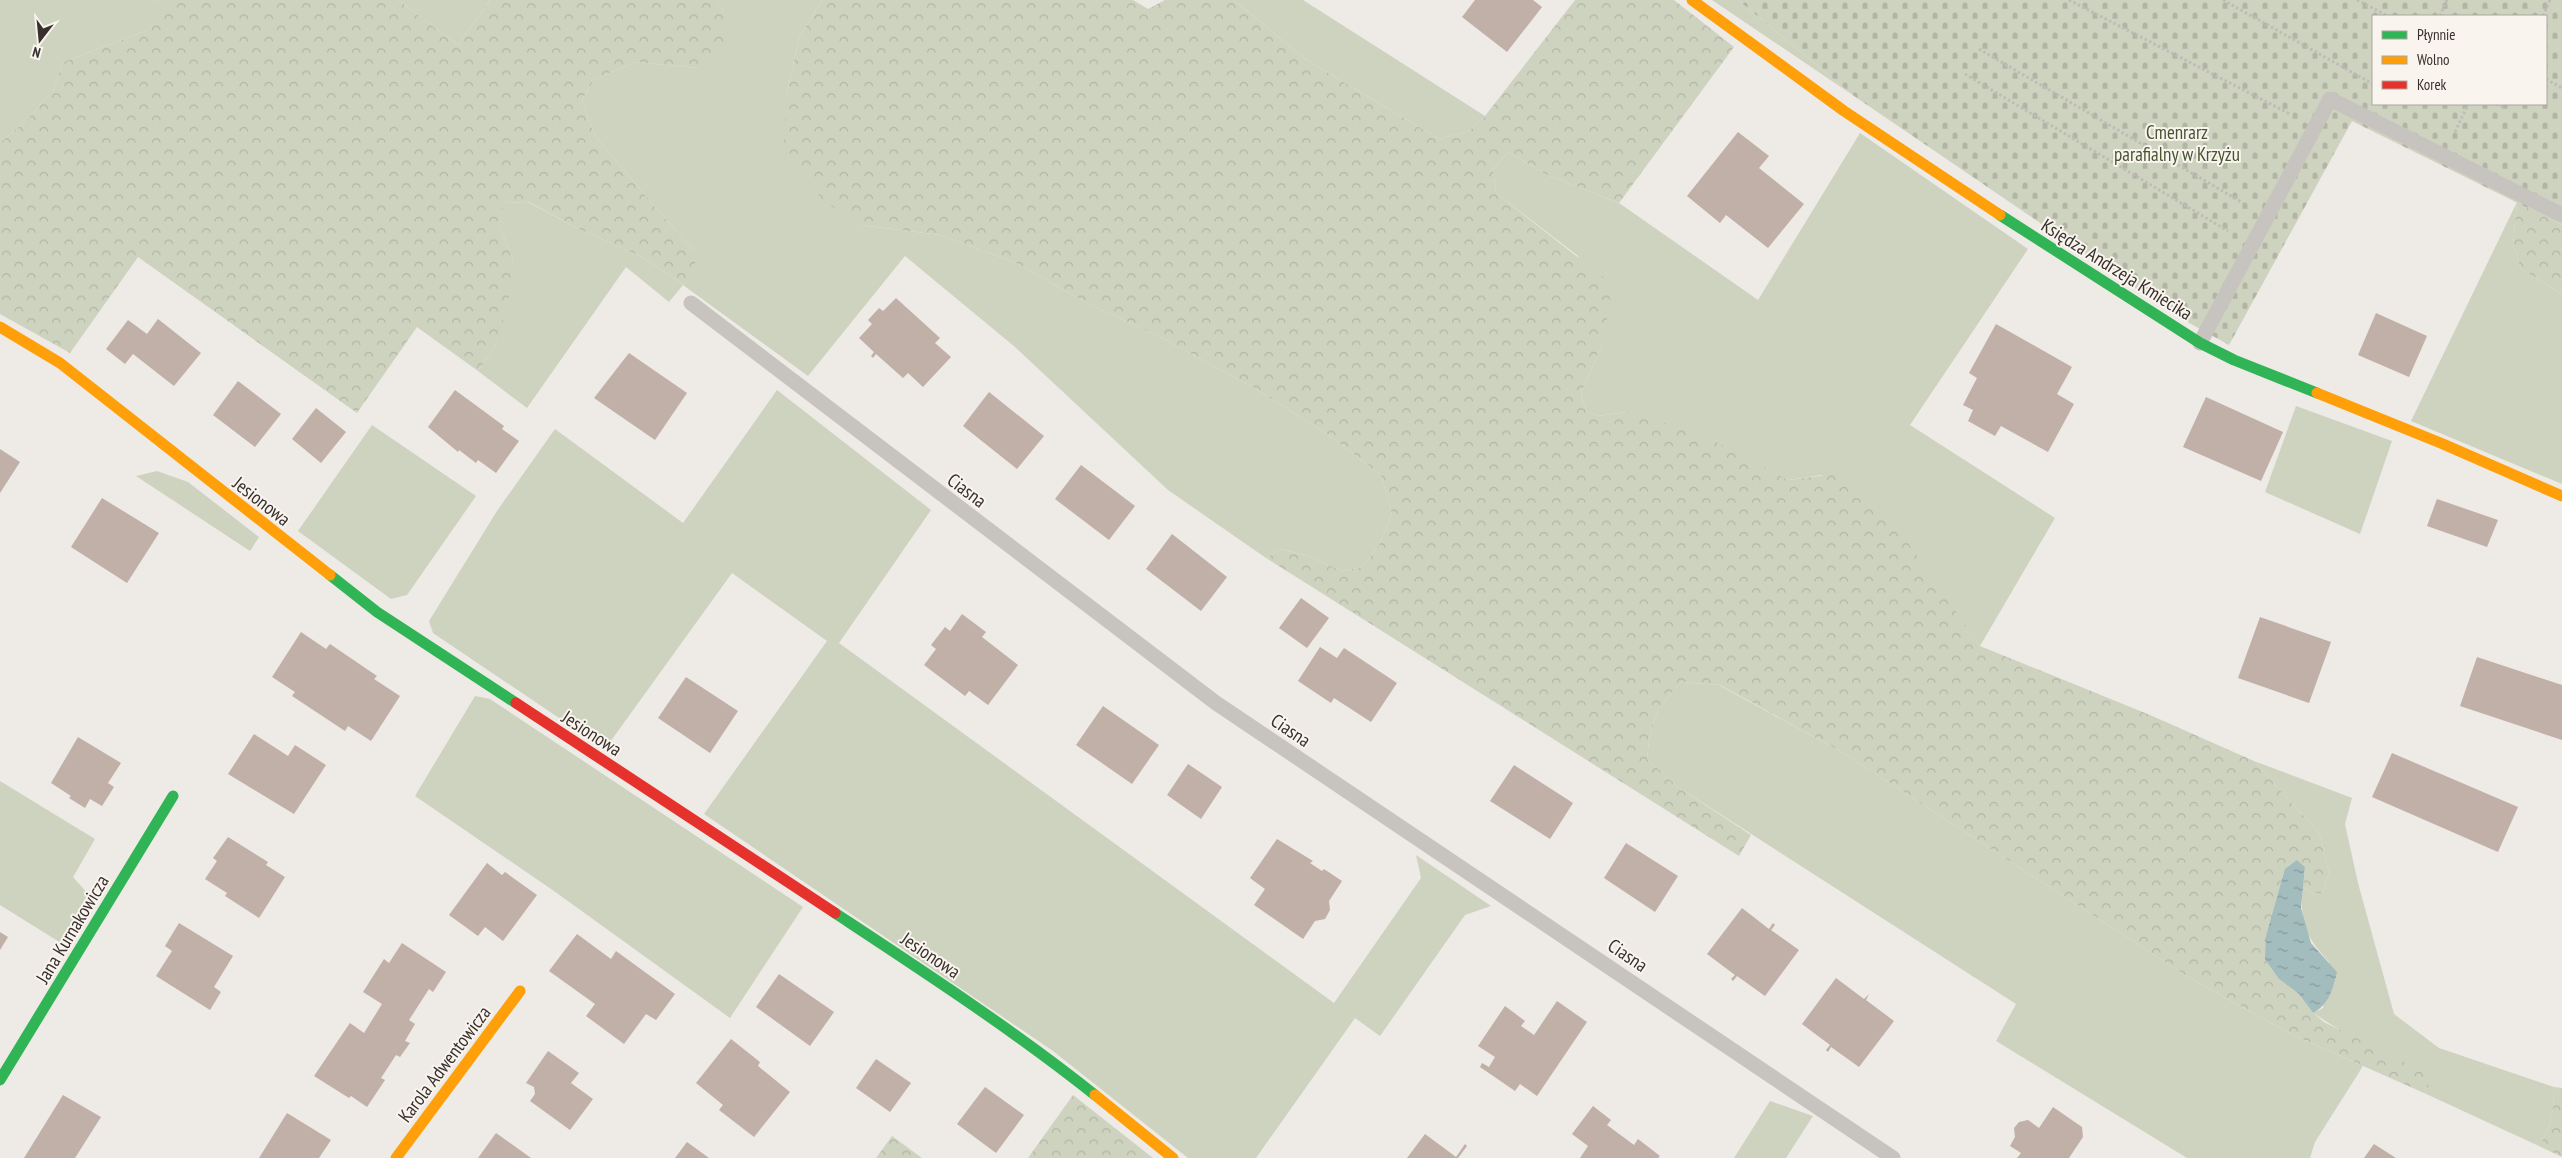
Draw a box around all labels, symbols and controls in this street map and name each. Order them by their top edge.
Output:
north arrow [15,15,65,65]
legend [2372,15,2547,105]
text: Płynnie [2417,25,2456,44]
text: N [30,43,43,62]
text: Wolno [2417,50,2450,69]
text: Korek [2417,75,2447,94]
park label: Cmenrarz parafialny w Krzyżu [2114,120,2240,166]
street label: Księdza Andrzeja Kmiecika [2037,213,2197,325]
street label: Ciasna [943,468,991,512]
street label: Jesionowa [228,470,296,531]
street label: Jesionowa [557,704,626,761]
street label: Ciasna [1267,708,1315,752]
street label: Jana Kurnakowicza [30,871,114,988]
street label: Jesionowa [896,926,965,984]
street label: Ciasna [1604,933,1652,977]
street label: Karola Adwentowicza [392,1001,496,1127]

